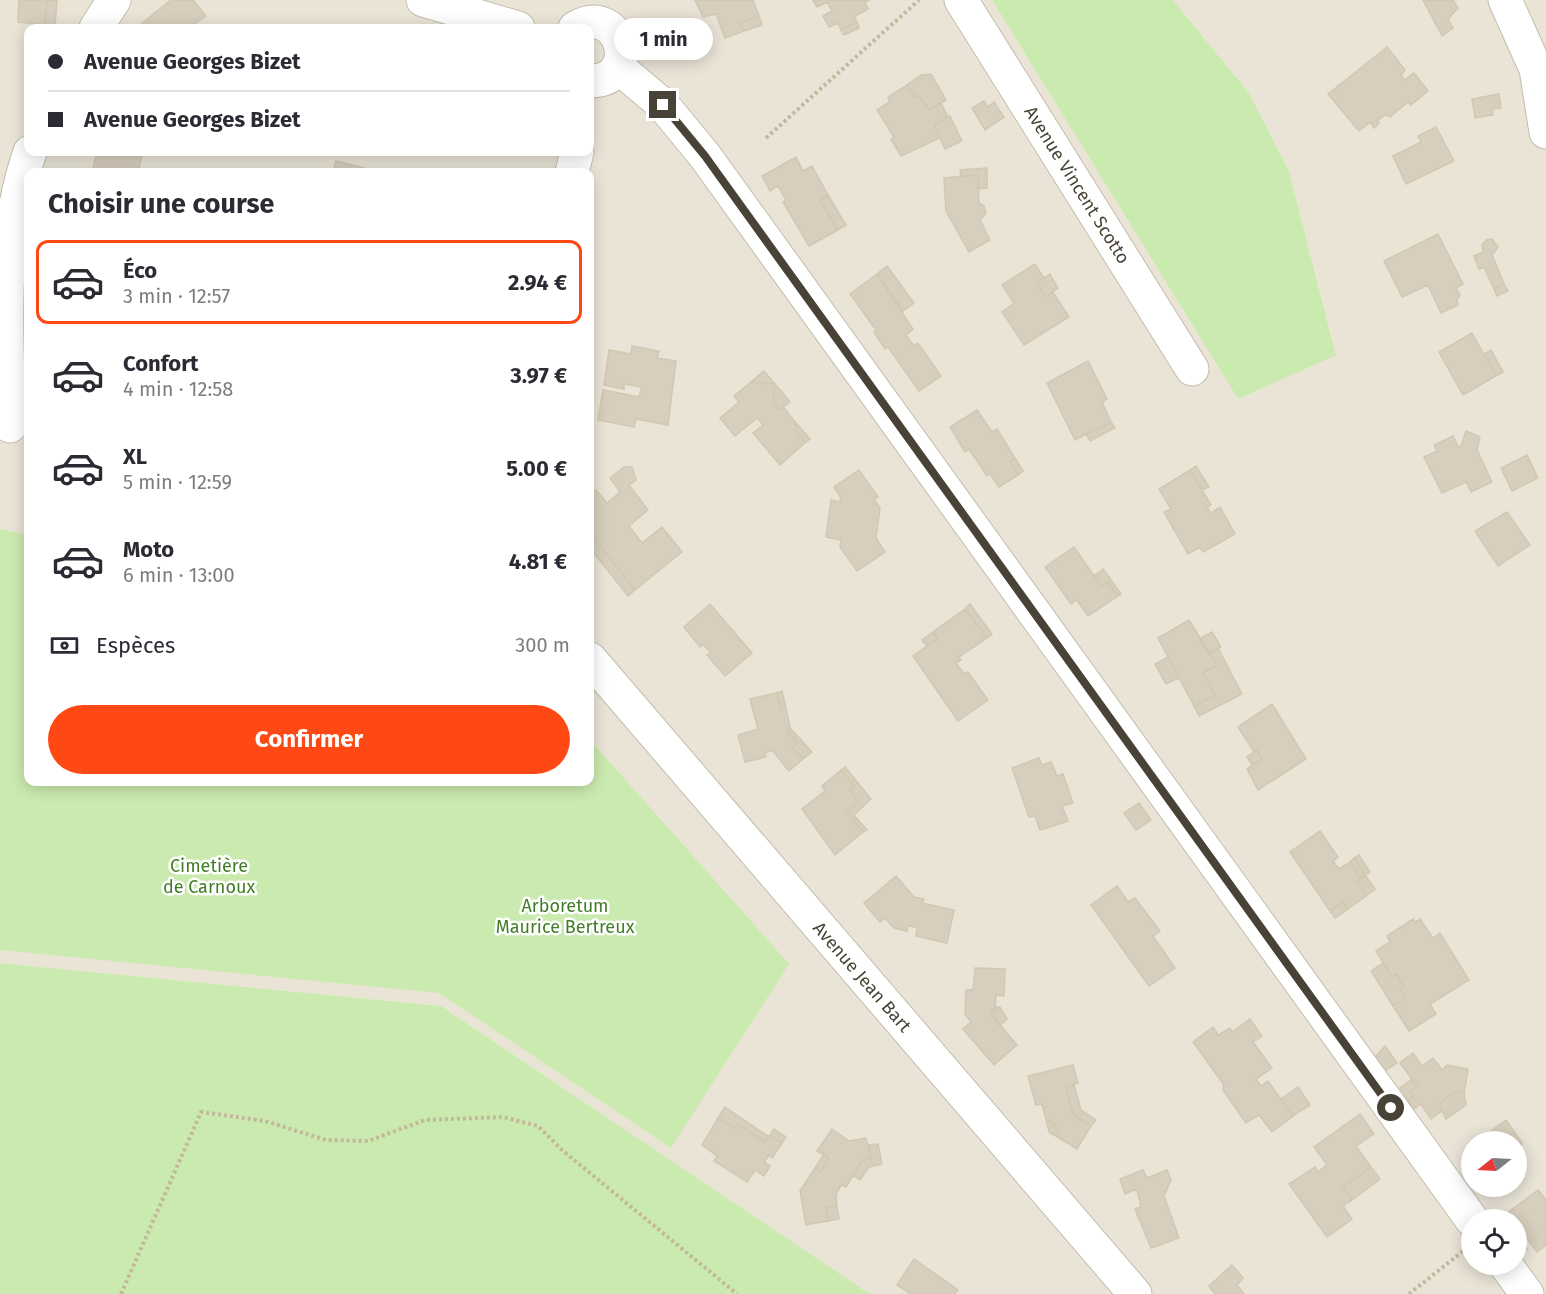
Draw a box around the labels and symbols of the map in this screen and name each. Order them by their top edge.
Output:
callout: 1 min [614,18,712,60]
route end [649,91,676,118]
street label: Avenue Vincent Scotto [1019,102,1135,268]
park label: Cimetière de Carnoux [163,855,255,898]
park label: Arboretum Maurice Bertreux [496,895,635,938]
street label: Avenue Jean Bart [808,917,916,1037]
route start [1377,1094,1404,1121]
north arrow [1461,1131,1527,1197]

